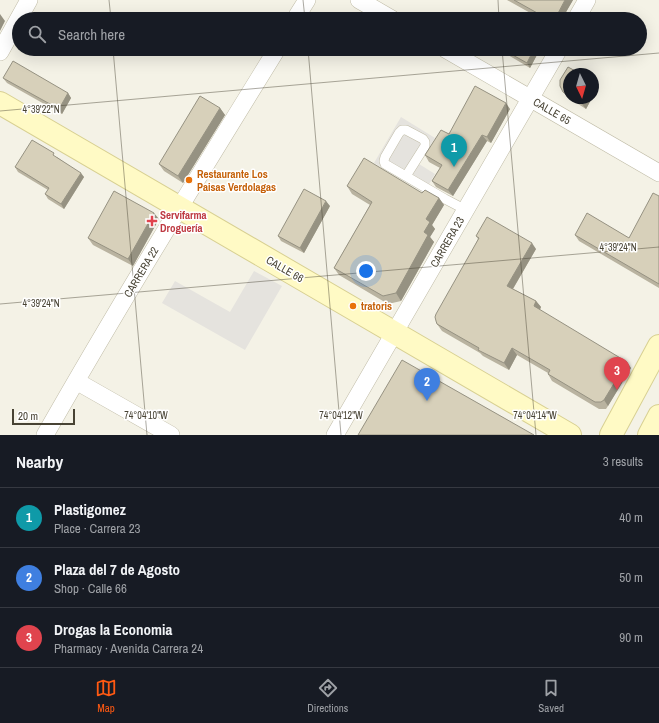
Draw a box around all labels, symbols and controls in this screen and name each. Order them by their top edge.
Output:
search box [12,12,647,56]
icon: search [26,23,48,45]
text: Search here [58,24,125,45]
north arrow [563,68,599,104]
street label: CALLE 65 [531,95,573,127]
text: 4°39'22"N [22,103,60,116]
pin: 1 [441,134,467,167]
place label: Restaurante Los Paisas Verdolagas [197,167,276,194]
marker: Restaurante Los Paisas Verdolagas [184,175,194,185]
place label: Servifarma Droguería [160,208,207,235]
street label: CARRERA 23 [427,214,467,270]
marker: Servifarma Droguería [147,216,157,226]
text: 4°39'24"N [599,241,637,254]
street label: CARRERA 22 [121,244,161,300]
street label: CALLE 66 [264,253,306,285]
your location [356,261,376,281]
text: 4°39'24"N [22,297,60,310]
place label: tratoris [361,299,392,313]
marker: tratoris [348,301,358,311]
pin: 3 [604,357,630,390]
pin: 2 [414,368,440,401]
scale bar [12,407,75,426]
text: 20 m [18,409,38,423]
text: 74°04'10"W [124,409,168,422]
text: 74°04'12"W [319,409,363,422]
text: 74°04'14"W [513,409,557,422]
text: Nearby [16,450,63,473]
text: 3 results [603,453,643,470]
text: Plastigomez [54,499,126,520]
text: 1 [26,509,32,526]
text: 40 m [619,509,643,526]
text: Place · Carrera 23 [54,520,141,537]
text: Plaza del 7 de Agosto [54,559,180,580]
text: 2 [26,569,32,586]
text: 50 m [619,569,643,586]
text: Shop · Calle 66 [54,580,127,597]
text: Drogas la Economia [54,619,172,640]
text: 3 [26,629,32,646]
text: 90 m [619,629,643,646]
text: Pharmacy · Avenida Carrera 24 [54,640,203,657]
tab: Map [95,677,117,715]
tab: Directions [307,677,348,715]
tab: Saved [538,677,564,715]

